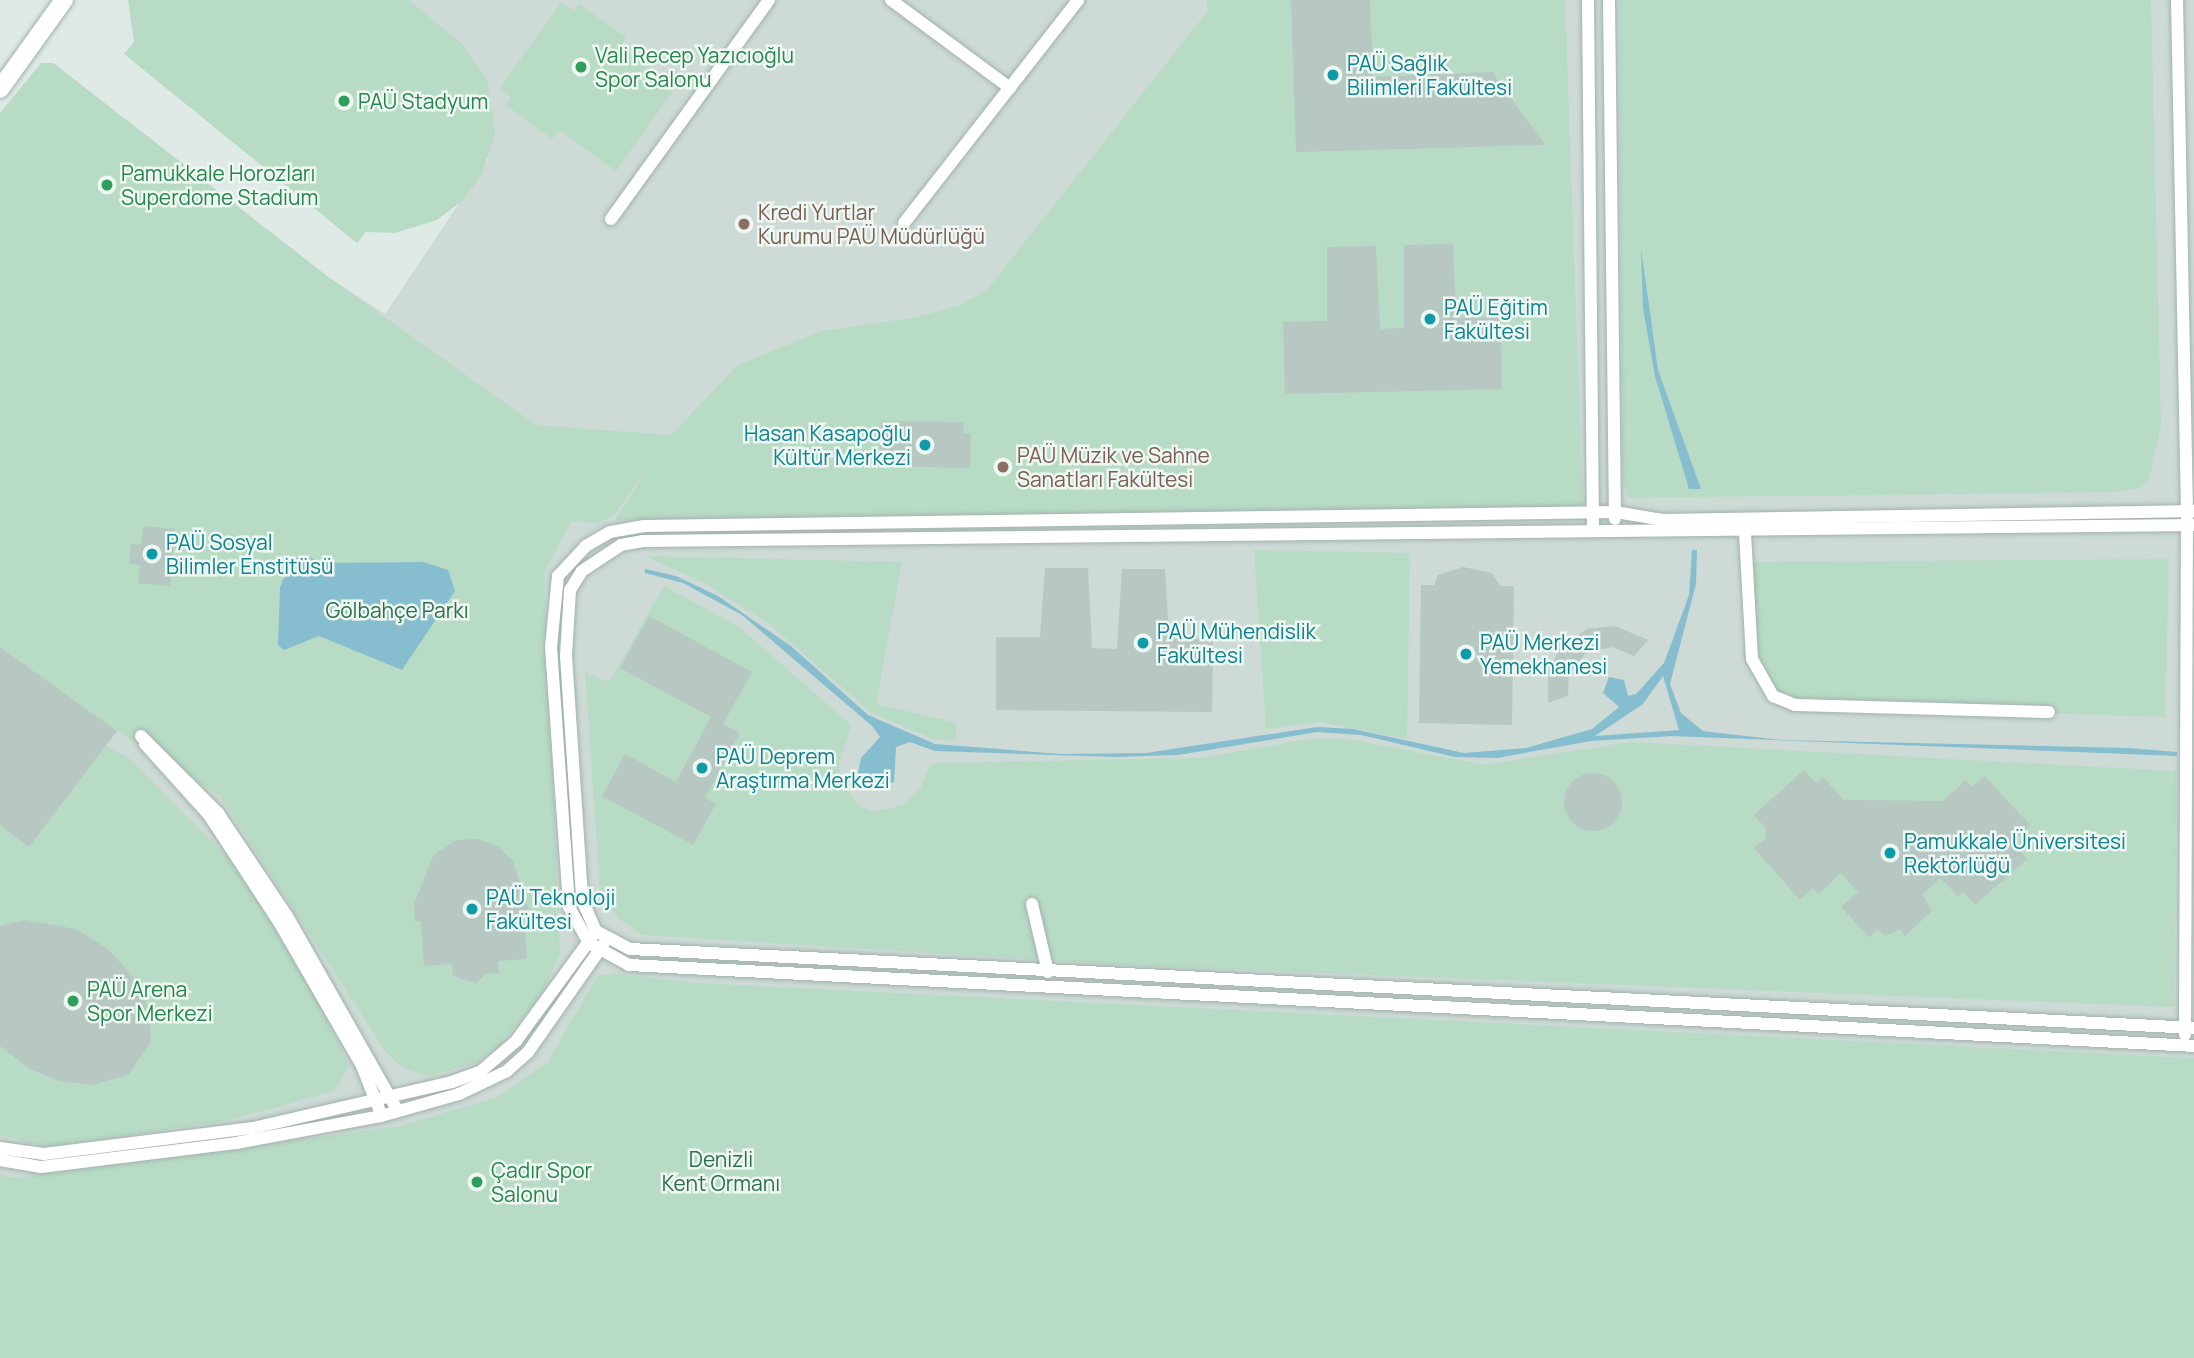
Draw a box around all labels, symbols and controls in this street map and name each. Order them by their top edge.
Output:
place label: Vali Recep Yazıcıoğlu Spor Salonu [595,42,794,92]
place label: PAÜ Sağlık Bilimleri Fakültesi [1347,50,1512,100]
marker: Vali Recep Yazıcıoğlu Spor Salonu [573,59,589,75]
marker: PAÜ Sağlık Bilimleri Fakültesi [1325,67,1341,83]
place label: PAÜ Stadyum [358,88,488,114]
marker: PAÜ Stadyum [336,93,352,109]
place label: Pamukkale Horozları Superdome Stadium [121,160,318,210]
marker: Pamukkale Horozları Superdome Stadium [99,177,115,193]
place label: Kredi Yurtlar Kurumu PAÜ Müdürlüğü [758,199,985,249]
marker: Kredi Yurtlar Kurumu PAÜ Müdürlüğü [736,216,752,232]
place label: PAÜ Eğitim Fakültesi [1444,294,1548,344]
marker: PAÜ Eğitim Fakültesi [1422,311,1438,327]
place label: Hasan Kasapoğlu Kültür Merkezi [744,420,911,470]
marker: Hasan Kasapoğlu Kültür Merkezi [917,437,933,453]
place label: PAÜ Müzik ve Sahne Sanatları Fakültesi [1017,442,1210,492]
marker: PAÜ Müzik ve Sahne Sanatları Fakültesi [995,459,1011,475]
place label: PAÜ Sosyal Bilimler Enstitüsü [166,529,334,579]
marker: PAÜ Sosyal Bilimler Enstitüsü [144,546,160,562]
park label: Gölbahçe Parkı [325,597,469,623]
place label: PAÜ Mühendislik Fakültesi [1157,618,1316,668]
place label: PAÜ Merkezi Yemekhanesi [1480,629,1607,679]
marker: PAÜ Mühendislik Fakültesi [1135,635,1151,651]
marker: PAÜ Merkezi Yemekhanesi [1458,646,1474,662]
place label: PAÜ Deprem Araştırma Merkezi [716,743,890,793]
marker: PAÜ Deprem Araştırma Merkezi [694,760,710,776]
place label: Pamukkale Üniversitesi Rektörlüğü [1904,828,2126,878]
marker: Pamukkale Üniversitesi Rektörlüğü [1882,845,1898,861]
place label: PAÜ Teknoloji Fakültesi [486,884,615,934]
marker: PAÜ Teknoloji Fakültesi [464,901,480,917]
place label: PAÜ Arena Spor Merkezi [87,976,213,1026]
marker: PAÜ Arena Spor Merkezi [65,993,81,1009]
park label: Denizli Kent Ormanı [662,1146,780,1196]
place label: Çadır Spor Salonu [491,1157,592,1207]
marker: Çadır Spor Salonu [469,1174,485,1190]

